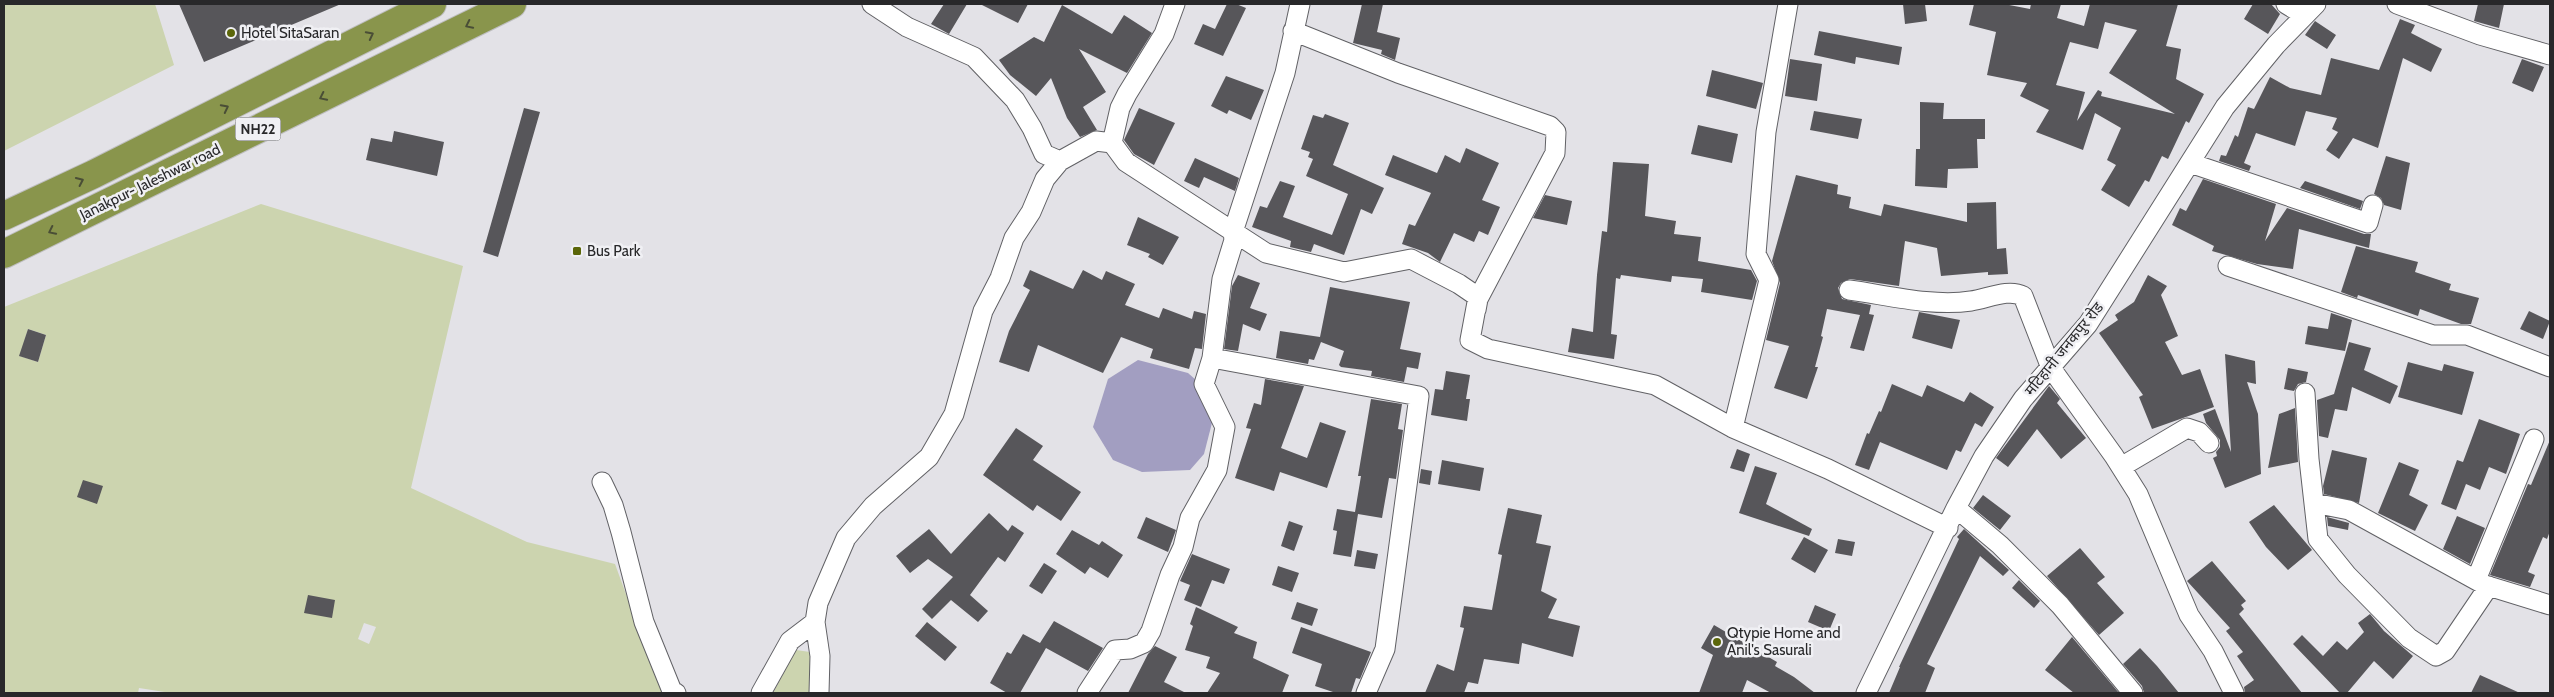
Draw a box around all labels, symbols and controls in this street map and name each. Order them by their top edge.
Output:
one-way arrow [465,19,474,29]
place label: Hotel SitaSaran [241,24,339,42]
marker: Hotel SitaSaran [225,27,237,39]
one-way arrow [365,31,374,41]
one-way arrow [319,91,328,101]
one-way arrow [220,104,229,114]
road number: NH22 [236,118,280,140]
street label: Janakpur- Jaleshwar road [76,140,223,224]
one-way arrow [75,176,84,187]
one-way arrow [48,225,57,235]
place label: Bus Park [587,242,641,260]
marker: Bus Park [571,245,583,257]
street label: मटिहानी जनकपुर रोड [2021,298,2109,400]
place label: Qtypie Home and Anil's Sasurali [1727,624,1841,659]
marker: Qtypie Home and Anil's Sasurali [1711,636,1723,648]

